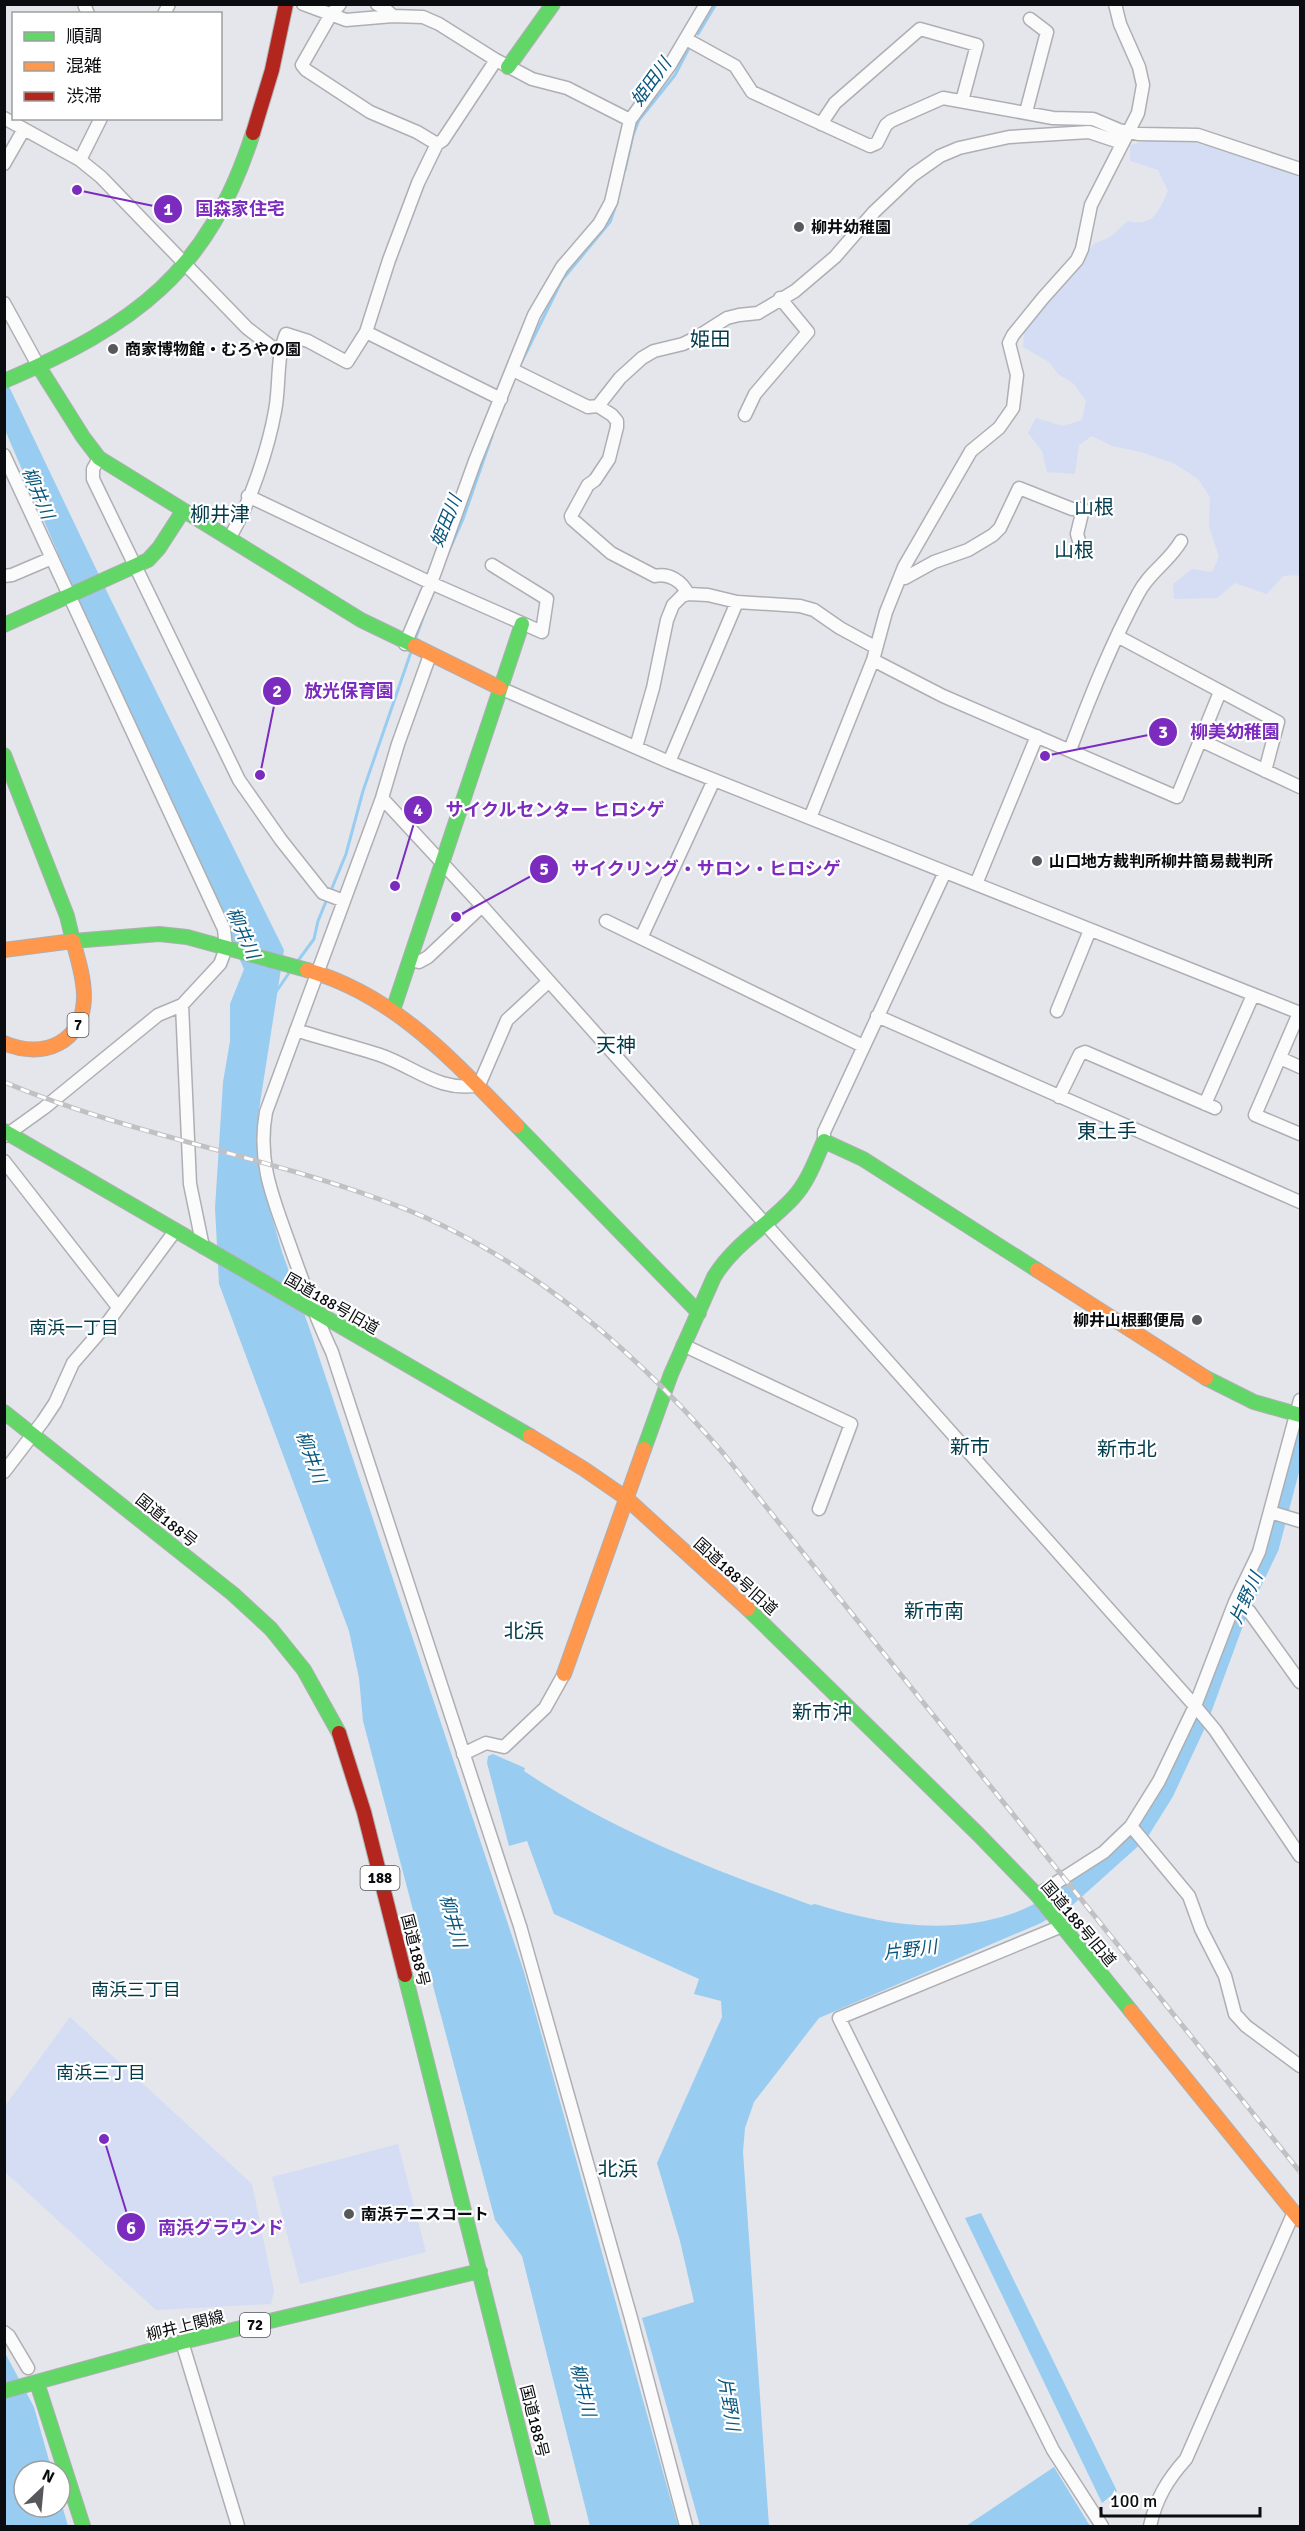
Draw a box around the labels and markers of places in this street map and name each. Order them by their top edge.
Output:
callout: 国森家住宅 [153,191,297,227]
place label: 柳井幼稚園 [811,218,891,238]
marker: 柳井幼稚園 [792,220,806,234]
place label: 商家博物館・むろやの園 [125,340,301,360]
marker: 商家博物館・むろやの園 [106,342,120,356]
callout: 放光保育園 [262,673,406,709]
callout: 柳美幼稚園 [1148,714,1292,750]
callout: サイクルセンター ヒロシゲ [403,792,677,828]
callout: サイクリング・サロン・ヒロシゲ [529,851,853,887]
place label: 山口地方裁判所柳井簡易裁判所 [1049,852,1273,872]
marker: 山口地方裁判所柳井簡易裁判所 [1030,854,1044,868]
place label: 柳井山根郵便局 [1073,1311,1185,1331]
marker: 柳井山根郵便局 [1190,1313,1204,1327]
place label: 南浜テニスコート [361,2205,489,2225]
marker: 南浜テニスコート [342,2207,356,2221]
callout: 南浜グラウンド [116,2209,296,2245]

